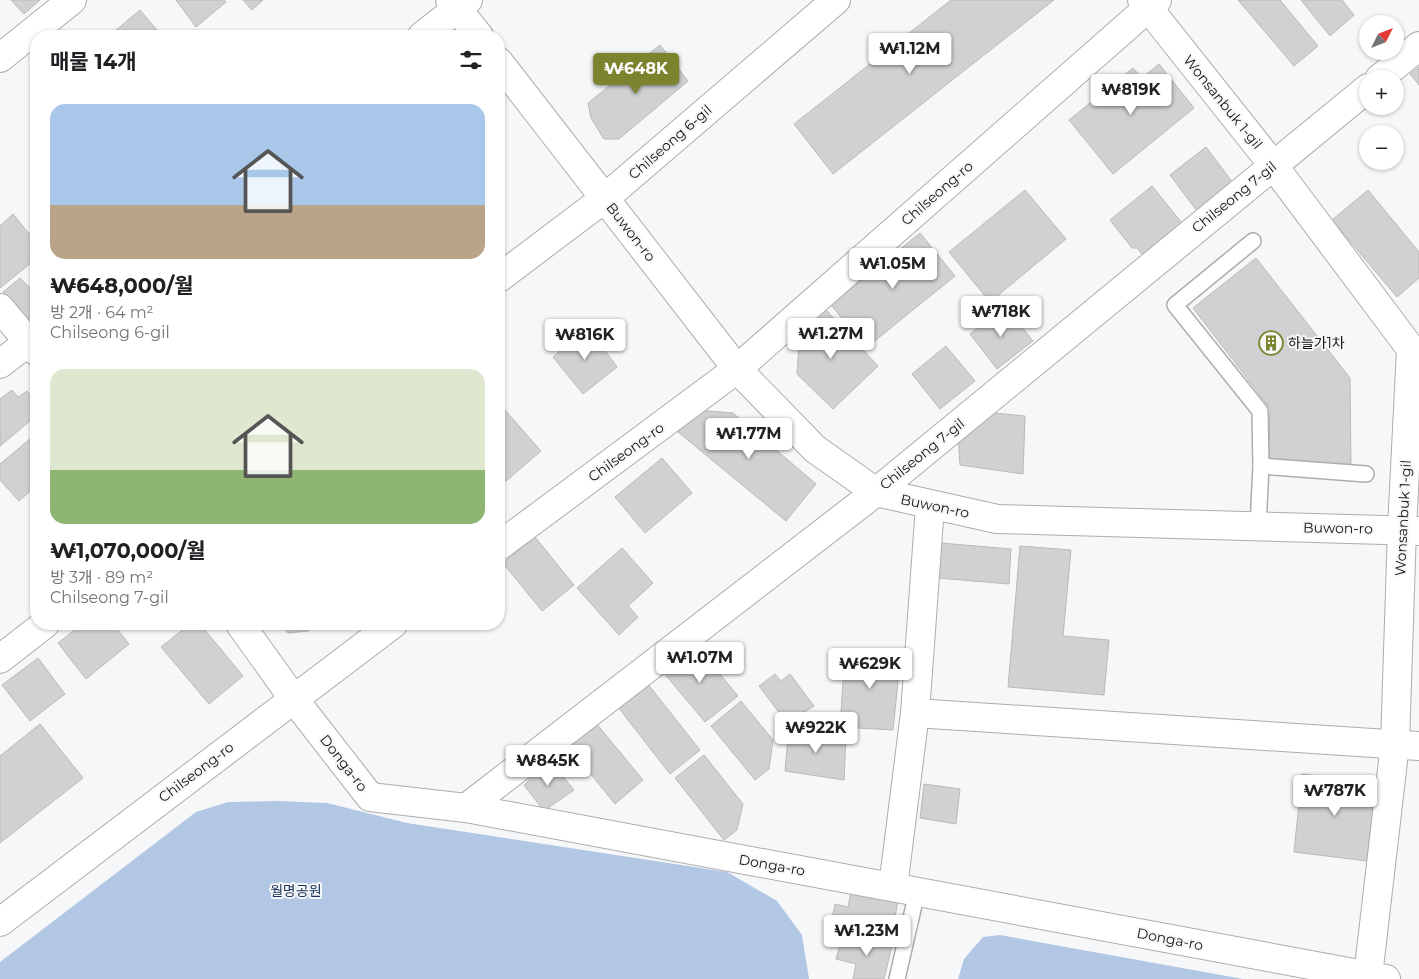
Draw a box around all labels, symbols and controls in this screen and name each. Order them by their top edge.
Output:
north arrow [1359,15,1404,60]
map controls [1359,15,1404,170]
pin: ₩1.12M [869,32,951,75]
text: ₩1.12M [879,39,941,58]
icon: filters [457,46,485,74]
text: 매물 14개 [50,49,137,74]
street label: Wonsanbuk 1-gil [1179,51,1267,153]
pin: ₩648K [601,52,671,95]
text: ₩648K [604,59,668,78]
button: + [1359,70,1404,115]
pin: ₩819K [1096,74,1166,116]
text: ₩819K [1102,80,1160,99]
street label: Chilseong 6-gil [625,101,715,183]
button: − [1359,125,1404,170]
icon: home [223,136,313,226]
street label: Chilseong-ro [897,157,977,229]
street label: Chilseong 7-gil [1188,157,1280,237]
street label: Buwon-ro [602,199,660,265]
pin: ₩1.05M [852,248,934,290]
text: ₩1.05M [860,254,926,273]
text: ₩648,000/월 [50,273,193,298]
pin: ₩718K [966,296,1036,338]
text: ₩718K [972,302,1030,321]
text: 방 2개 · 64 m² [50,303,154,322]
pin: ₩816K [550,318,620,361]
pin: ₩1.27M [790,318,872,360]
text: Chilseong 6-gil [50,323,170,342]
text: ₩1.27M [798,324,864,343]
text: ₩816K [556,325,614,344]
building icon: 하늘가1차 [1258,330,1284,356]
place label: 하늘가1차 [1288,334,1345,352]
icon: home [223,401,313,491]
street label: Chilseong 7-gil [876,414,968,494]
street label: Chilseong-ro [584,418,668,486]
pin: ₩1.77M [708,418,790,460]
text: ₩1.77M [716,424,782,443]
street label: Wonsanbuk 1-gil [1391,460,1415,576]
street label: Buwon-ro [899,490,971,522]
street label: Buwon-ro [1303,518,1373,538]
text: ₩1,070,000/월 [50,538,206,563]
text: 방 3개 · 89 m² [50,568,153,587]
text: Chilseong 7-gil [50,588,169,607]
pin: ₩1.07M [659,642,741,684]
text: ₩1.07M [667,648,733,667]
pin: ₩629K [835,648,905,690]
text: ₩629K [839,654,901,673]
pin: ₩922K [781,712,851,754]
text: ₩922K [786,718,846,737]
street label: Donga-ro [316,731,372,795]
street label: Chilseong-ro [155,738,237,806]
pin: ₩845K [513,744,583,787]
text: ₩845K [517,751,579,770]
pin: ₩787K [1300,774,1370,817]
text: ₩787K [1304,781,1366,800]
street label: Donga-ro [737,850,807,880]
park label: 월명공원 [270,882,322,900]
pin: ₩1.23M [826,914,908,957]
text: ₩1.23M [835,921,899,940]
street label: Donga-ro [1135,924,1205,954]

